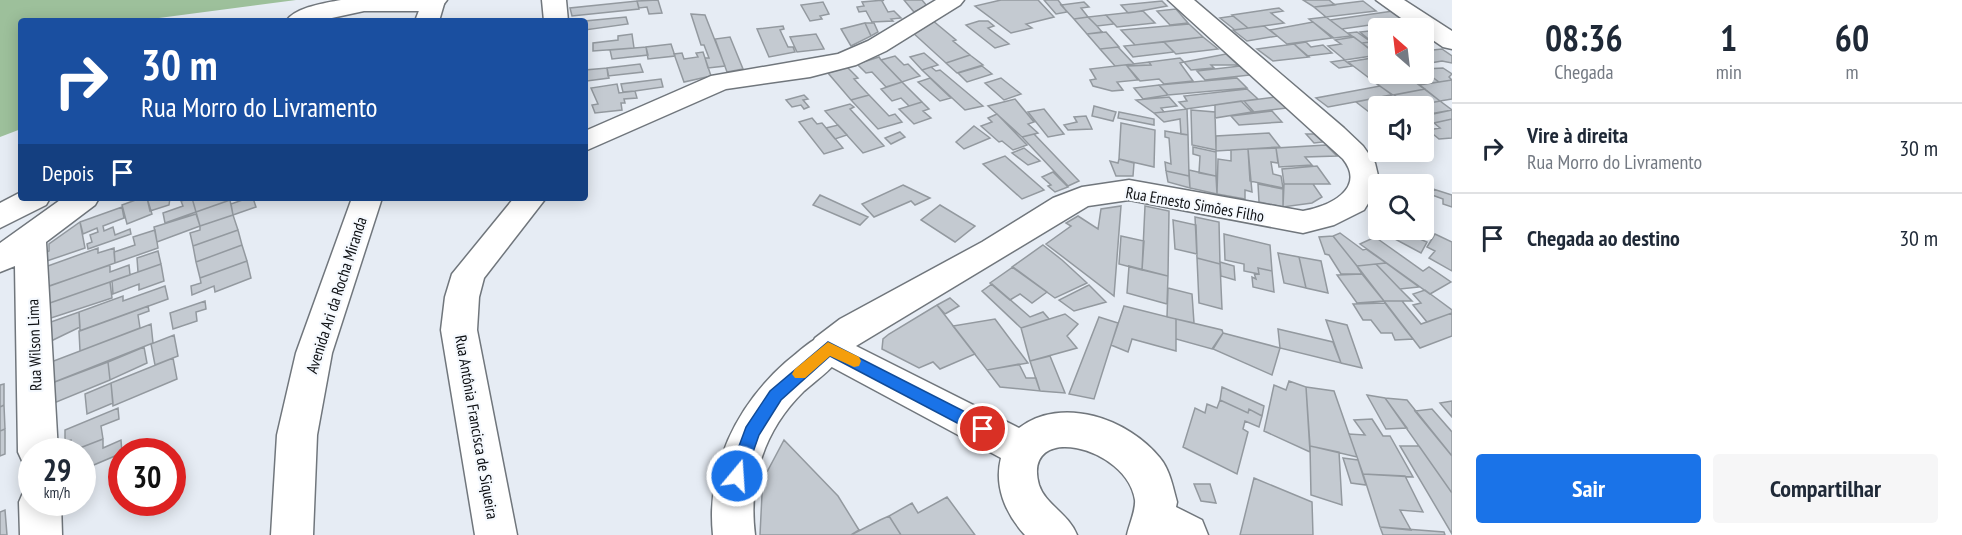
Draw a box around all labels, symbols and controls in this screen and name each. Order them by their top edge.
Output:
text: 08:36 [1545,14,1623,61]
text: 1 [1720,14,1737,61]
text: 60 [1835,14,1869,61]
north arrow [1368,18,1434,84]
map controls [1368,18,1434,240]
text: 30 m [141,37,218,92]
icon: right [42,42,120,120]
text: Chegada [1554,59,1614,85]
text: min [1716,59,1742,85]
text: m [1845,59,1858,85]
text: Rua Morro do Livramento [141,90,378,124]
button: sound [1368,96,1434,162]
text: Vire à direita [1527,121,1628,149]
icon: right [1476,132,1509,165]
text: 30 m [1899,134,1938,162]
text: Rua Morro do Livramento [1527,149,1702,175]
icon: arrive [106,156,139,189]
text: Depois [42,159,94,187]
button: search [1368,174,1434,240]
street label: Rua Ernesto Simões Filho [1124,182,1266,226]
street label: Avenida Ari da Rocha Miranda [301,214,371,376]
icon: arrive [1476,222,1509,255]
text: Chegada ao destino [1527,224,1680,252]
text: 30 m [1899,224,1938,252]
street label: Rua Wilson Lima [22,299,46,391]
street label: Rua Antônia Francisca de Siqueira [451,333,503,521]
pin [957,403,1008,454]
icon: arrive [966,412,999,445]
speed limit sign: 30 [108,438,186,516]
position arrow [705,444,769,508]
text: 29 [43,450,71,489]
button: Sair [1476,454,1701,523]
button: Compartilhar [1713,454,1938,523]
text: km/h [44,483,70,502]

